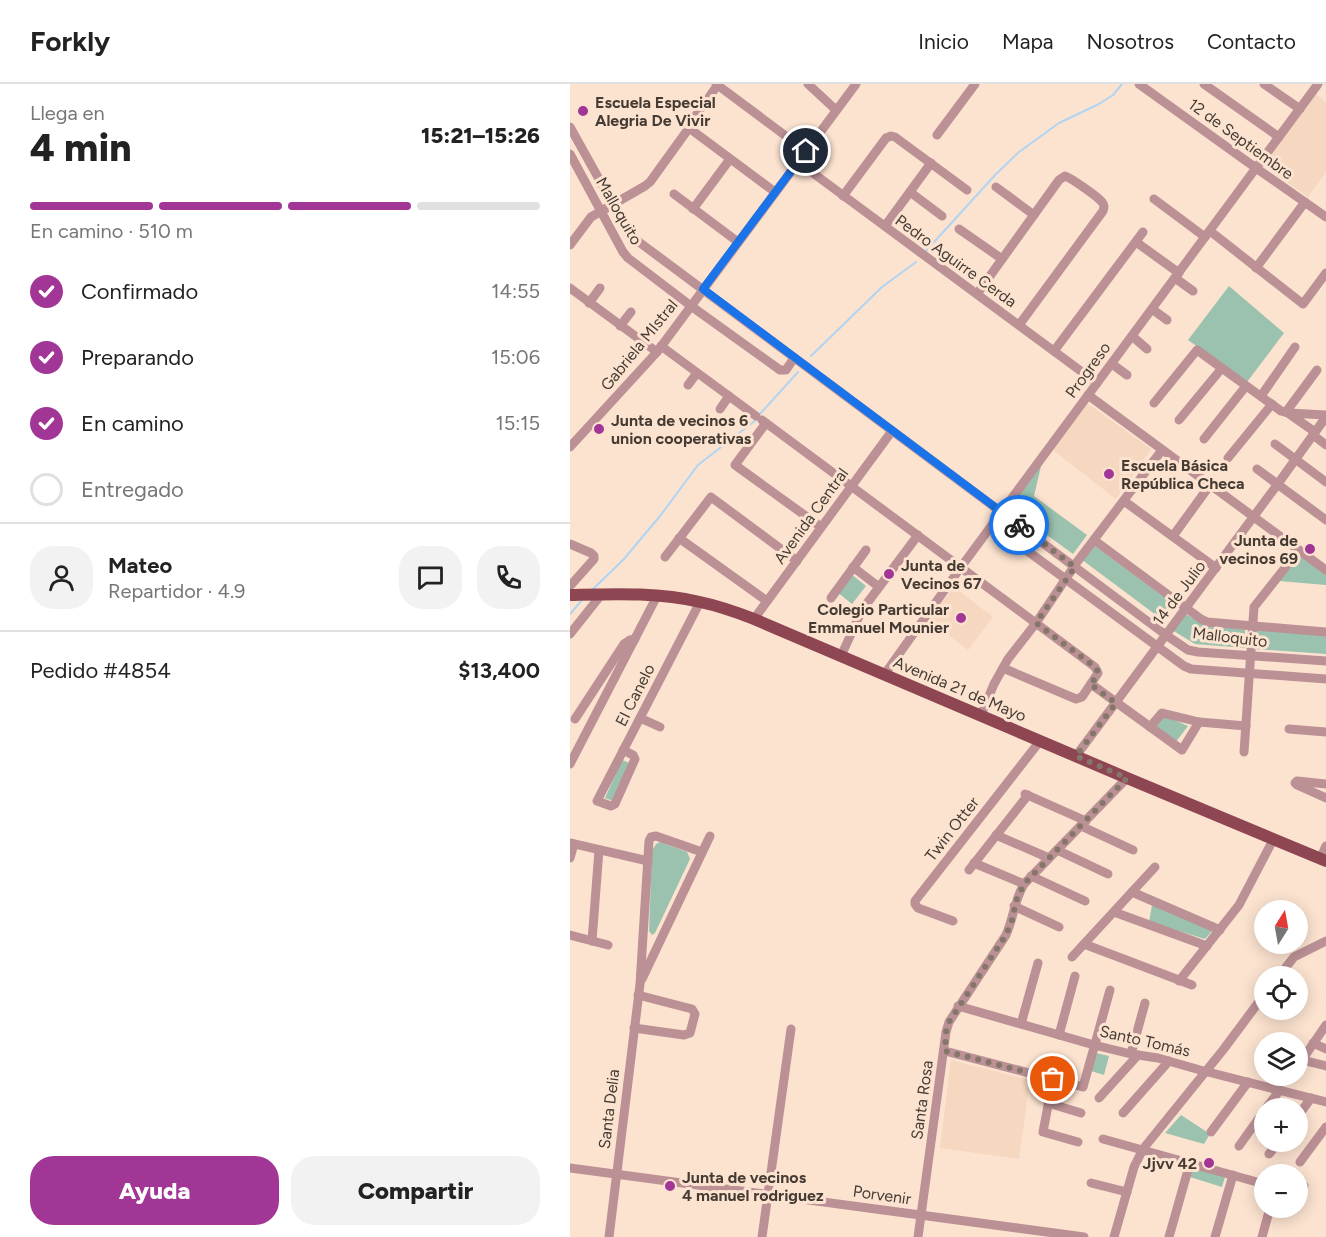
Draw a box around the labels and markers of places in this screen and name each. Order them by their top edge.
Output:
place label: Escuela Especial Alegria De Vivir [595,93,716,130]
marker: Escuela Especial Alegria De Vivir [576,104,590,118]
pin [780,125,831,176]
place label: Junta de vecinos 6 union cooperativas [611,411,752,448]
marker: Junta de vecinos 6 union cooperativas [592,422,606,436]
place label: Escuela Básica República Checa [1121,456,1244,493]
marker: Escuela Básica República Checa [1102,467,1116,481]
place label: Junta de vecinos 69 [1219,531,1298,568]
marker: Junta de vecinos 69 [1303,542,1317,556]
place label: Junta de Vecinos 67 [901,556,982,593]
marker: Junta de Vecinos 67 [882,567,896,581]
place label: Colegio Particular Emmanuel Mounier [808,600,949,637]
marker: Colegio Particular Emmanuel Mounier [954,611,968,625]
pin [1027,1053,1078,1104]
place label: Jjvv 42 [1143,1154,1197,1173]
marker: Jjvv 42 [1202,1156,1216,1170]
place label: Junta de vecinos 4 manuel rodriguez [682,1168,824,1205]
marker: Junta de vecinos 4 manuel rodriguez [663,1179,677,1193]

